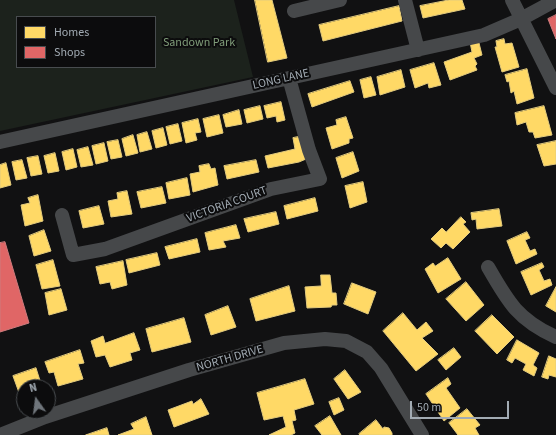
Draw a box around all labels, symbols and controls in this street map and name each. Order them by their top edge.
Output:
legend [16,16,156,68]
text: Homes [54,24,89,41]
park label: Sandown Park [163,36,235,50]
text: Shops [54,44,85,61]
street label: LONG LANE [251,67,311,93]
street label: VICTORIA COURT [185,184,269,226]
street label: NORTH DRIVE [195,343,265,375]
north arrow [16,379,56,419]
text: N [28,380,39,396]
scale bar [412,393,511,419]
text: 50 m [417,399,441,416]

